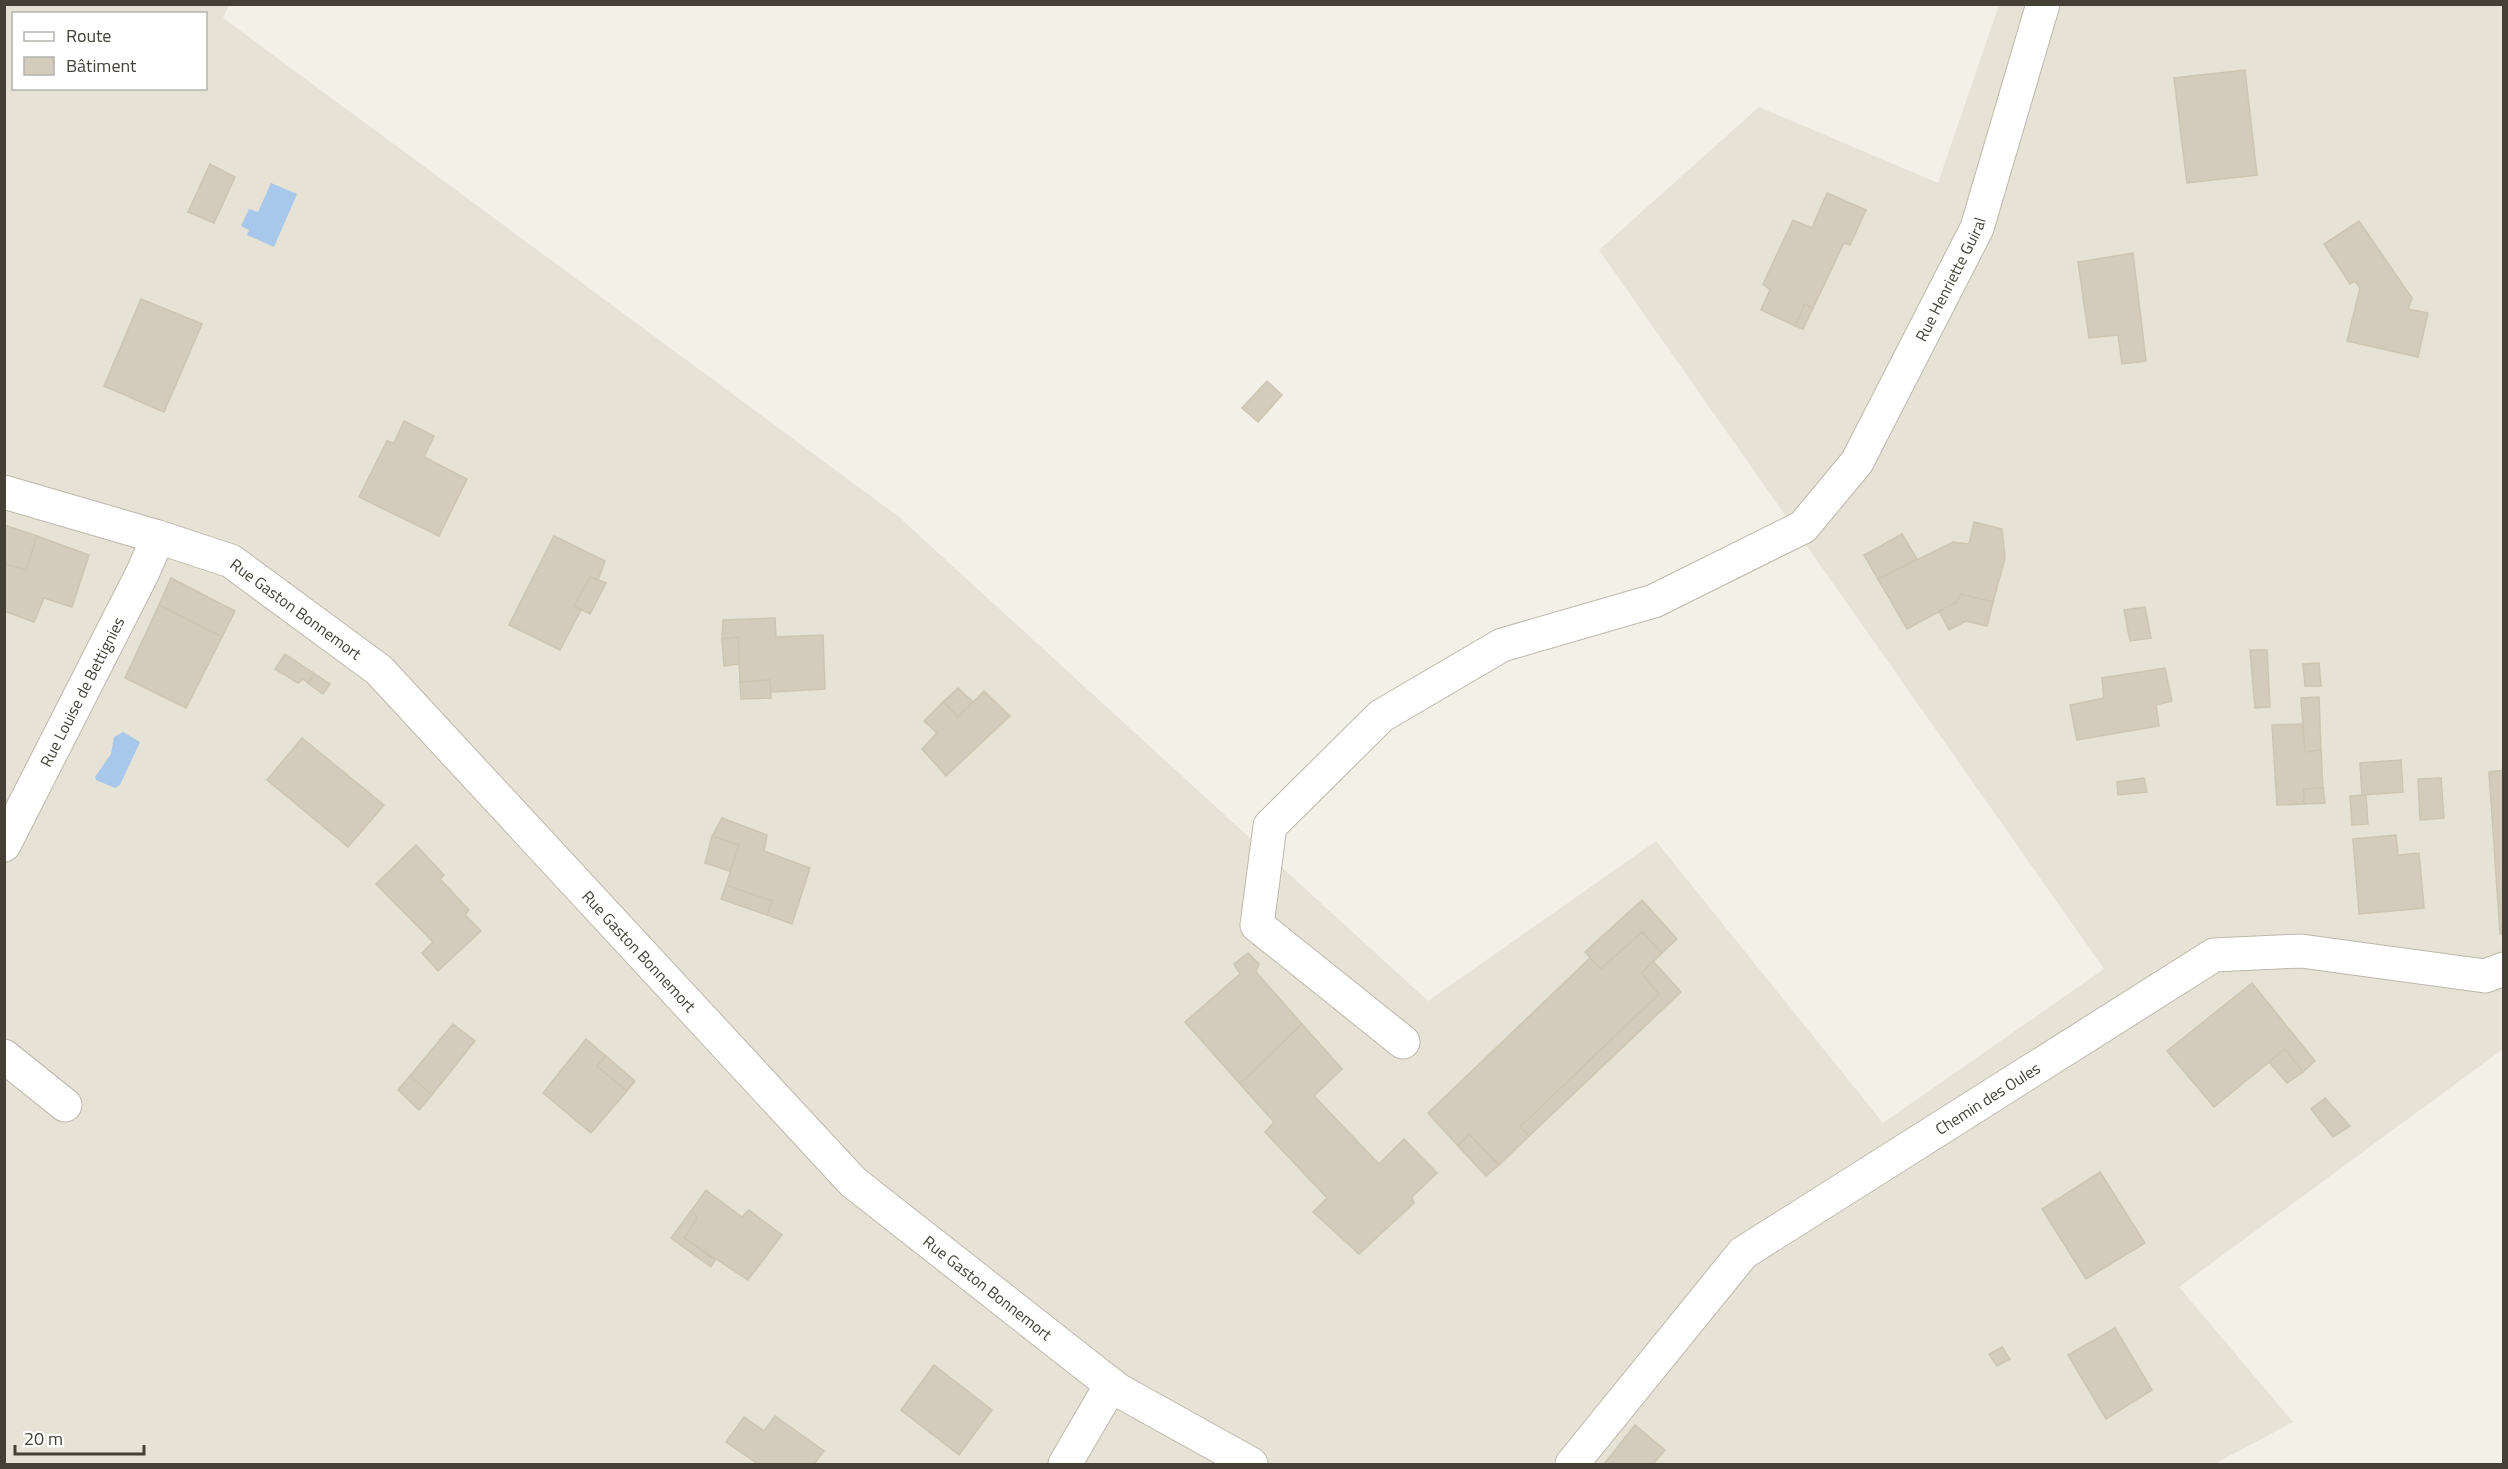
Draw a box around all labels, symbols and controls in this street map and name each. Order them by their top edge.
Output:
legend [12,12,207,90]
text: Route [66,22,111,49]
text: Bâtiment [66,52,137,79]
street label: Rue Henriette Guiral [1909,214,1992,345]
street label: Rue Gaston Bonnemort [225,552,367,666]
street label: Rue Louise de Bettignies [34,612,130,771]
street label: Rue Gaston Bonnemort [577,885,702,1017]
street label: Chemin des Oules [1930,1056,2045,1141]
street label: Rue Gaston Bonnemort [918,1229,1058,1346]
scale bar [15,1418,144,1456]
text: 20 m [24,1425,63,1452]

